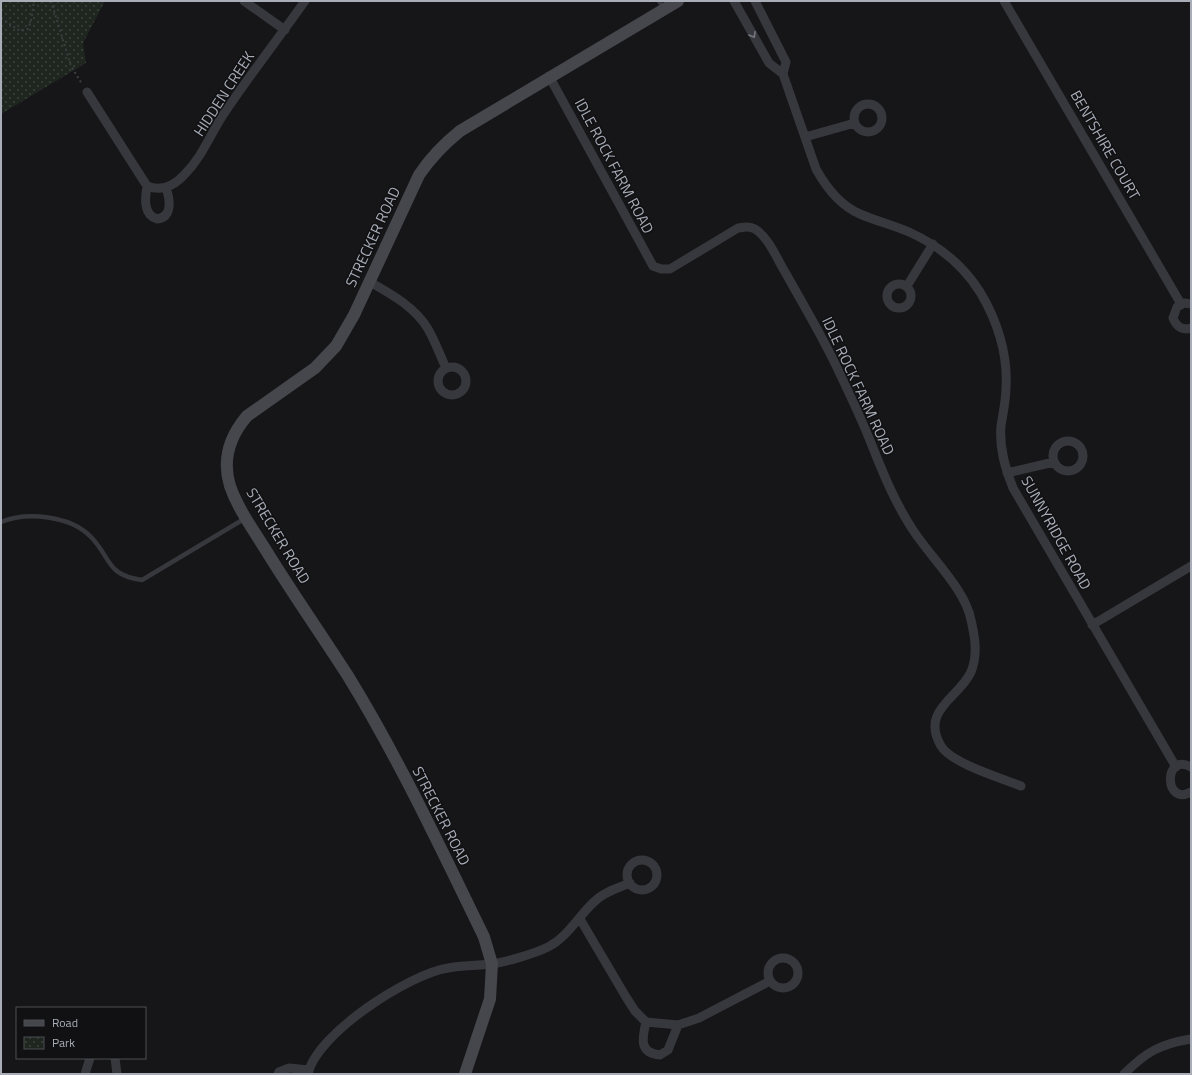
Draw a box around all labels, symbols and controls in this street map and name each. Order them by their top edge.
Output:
one-way arrow [748,31,756,38]
street label: HIDDEN CREEK [187,46,260,141]
street label: BENTSHIRE COURT [1065,86,1146,204]
street label: IDLE ROCK FARM ROAD [569,94,660,238]
street label: STRECKER ROAD [339,183,406,291]
street label: IDLE ROCK FARM ROAD [816,313,901,459]
street label: SUNNYRIDGE ROAD [1016,472,1097,594]
street label: STRECKER ROAD [241,483,316,588]
street label: STRECKER ROAD [407,762,476,869]
legend [16,1007,146,1059]
text: Road [52,1013,78,1032]
text: Park [52,1033,75,1052]

